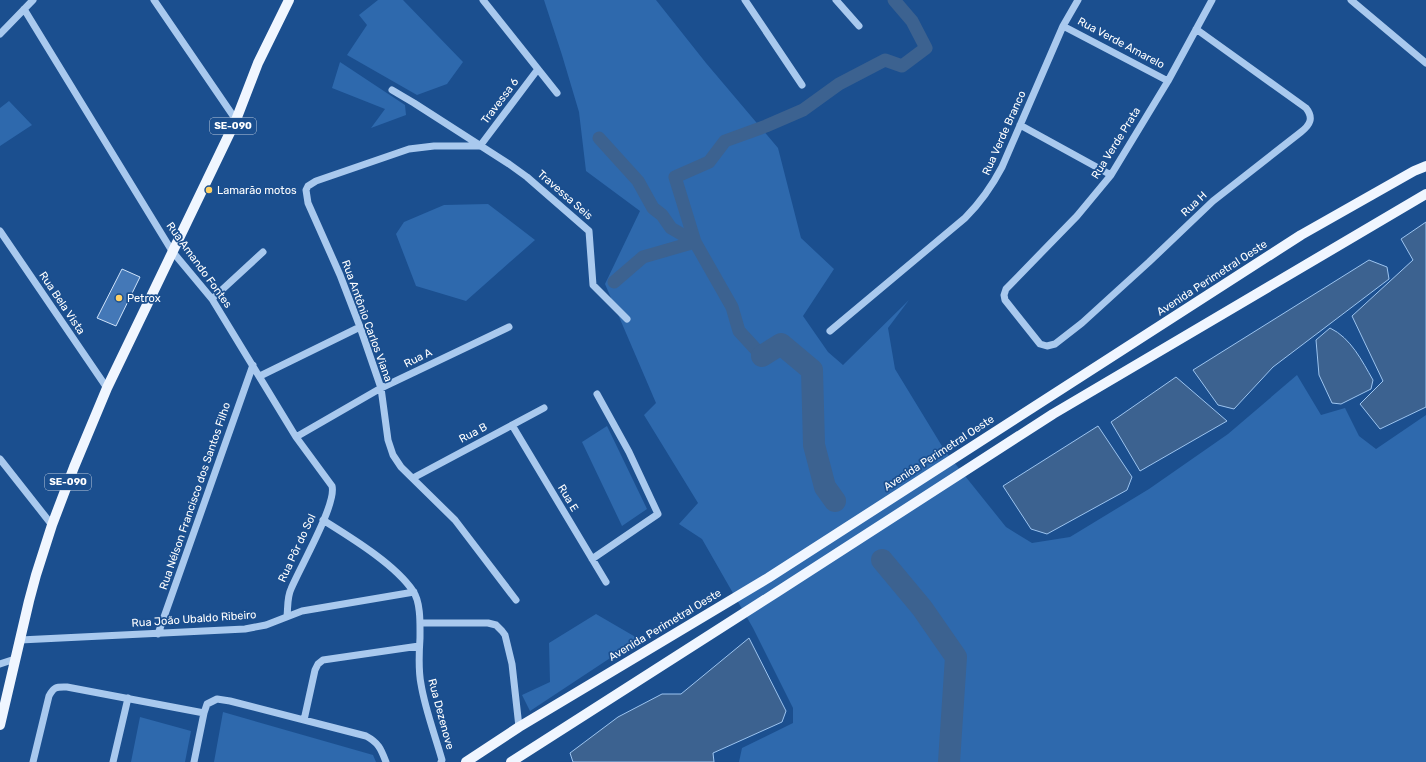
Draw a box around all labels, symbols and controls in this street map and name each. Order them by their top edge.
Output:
street label: Rua Verde Amarelo [1075,15,1167,71]
street label: Travessa 6 [478,75,522,127]
street label: Rua Verde Branco [980,89,1028,177]
street label: Rua Verde Prata [1089,105,1143,181]
road number: SE-090 [210,118,256,134]
street label: Travessa Seis [535,168,596,223]
place label: Lamarão motos [217,184,297,197]
marker: Lamarão motos [204,185,214,195]
street label: Rua H [1178,189,1210,219]
street label: Rua Amando Fontes [163,220,235,311]
street label: Avenida Perimetral Oeste [1154,237,1270,319]
street label: Rua Antônio Carlos Viana [339,258,395,384]
street label: Rua Bela Vista [36,269,88,337]
place label: Petrox [127,292,161,305]
marker: Petrox [114,293,124,303]
street label: Rua A [402,345,435,370]
street label: Rua Nélson Francisco dos Santos Filho [157,401,233,591]
street label: Avenida Perimetral Oeste [881,412,997,494]
street label: Rua B [457,420,489,446]
road number: SE-090 [45,474,91,490]
street label: Rua E [555,482,581,514]
street label: Rua Pôr do Sol [275,512,319,584]
street label: Avenida Perimetral Oeste [606,586,724,664]
street label: Rua João Ubaldo Ribeiro [131,608,257,630]
street label: Rua Dezenove [425,677,457,751]

